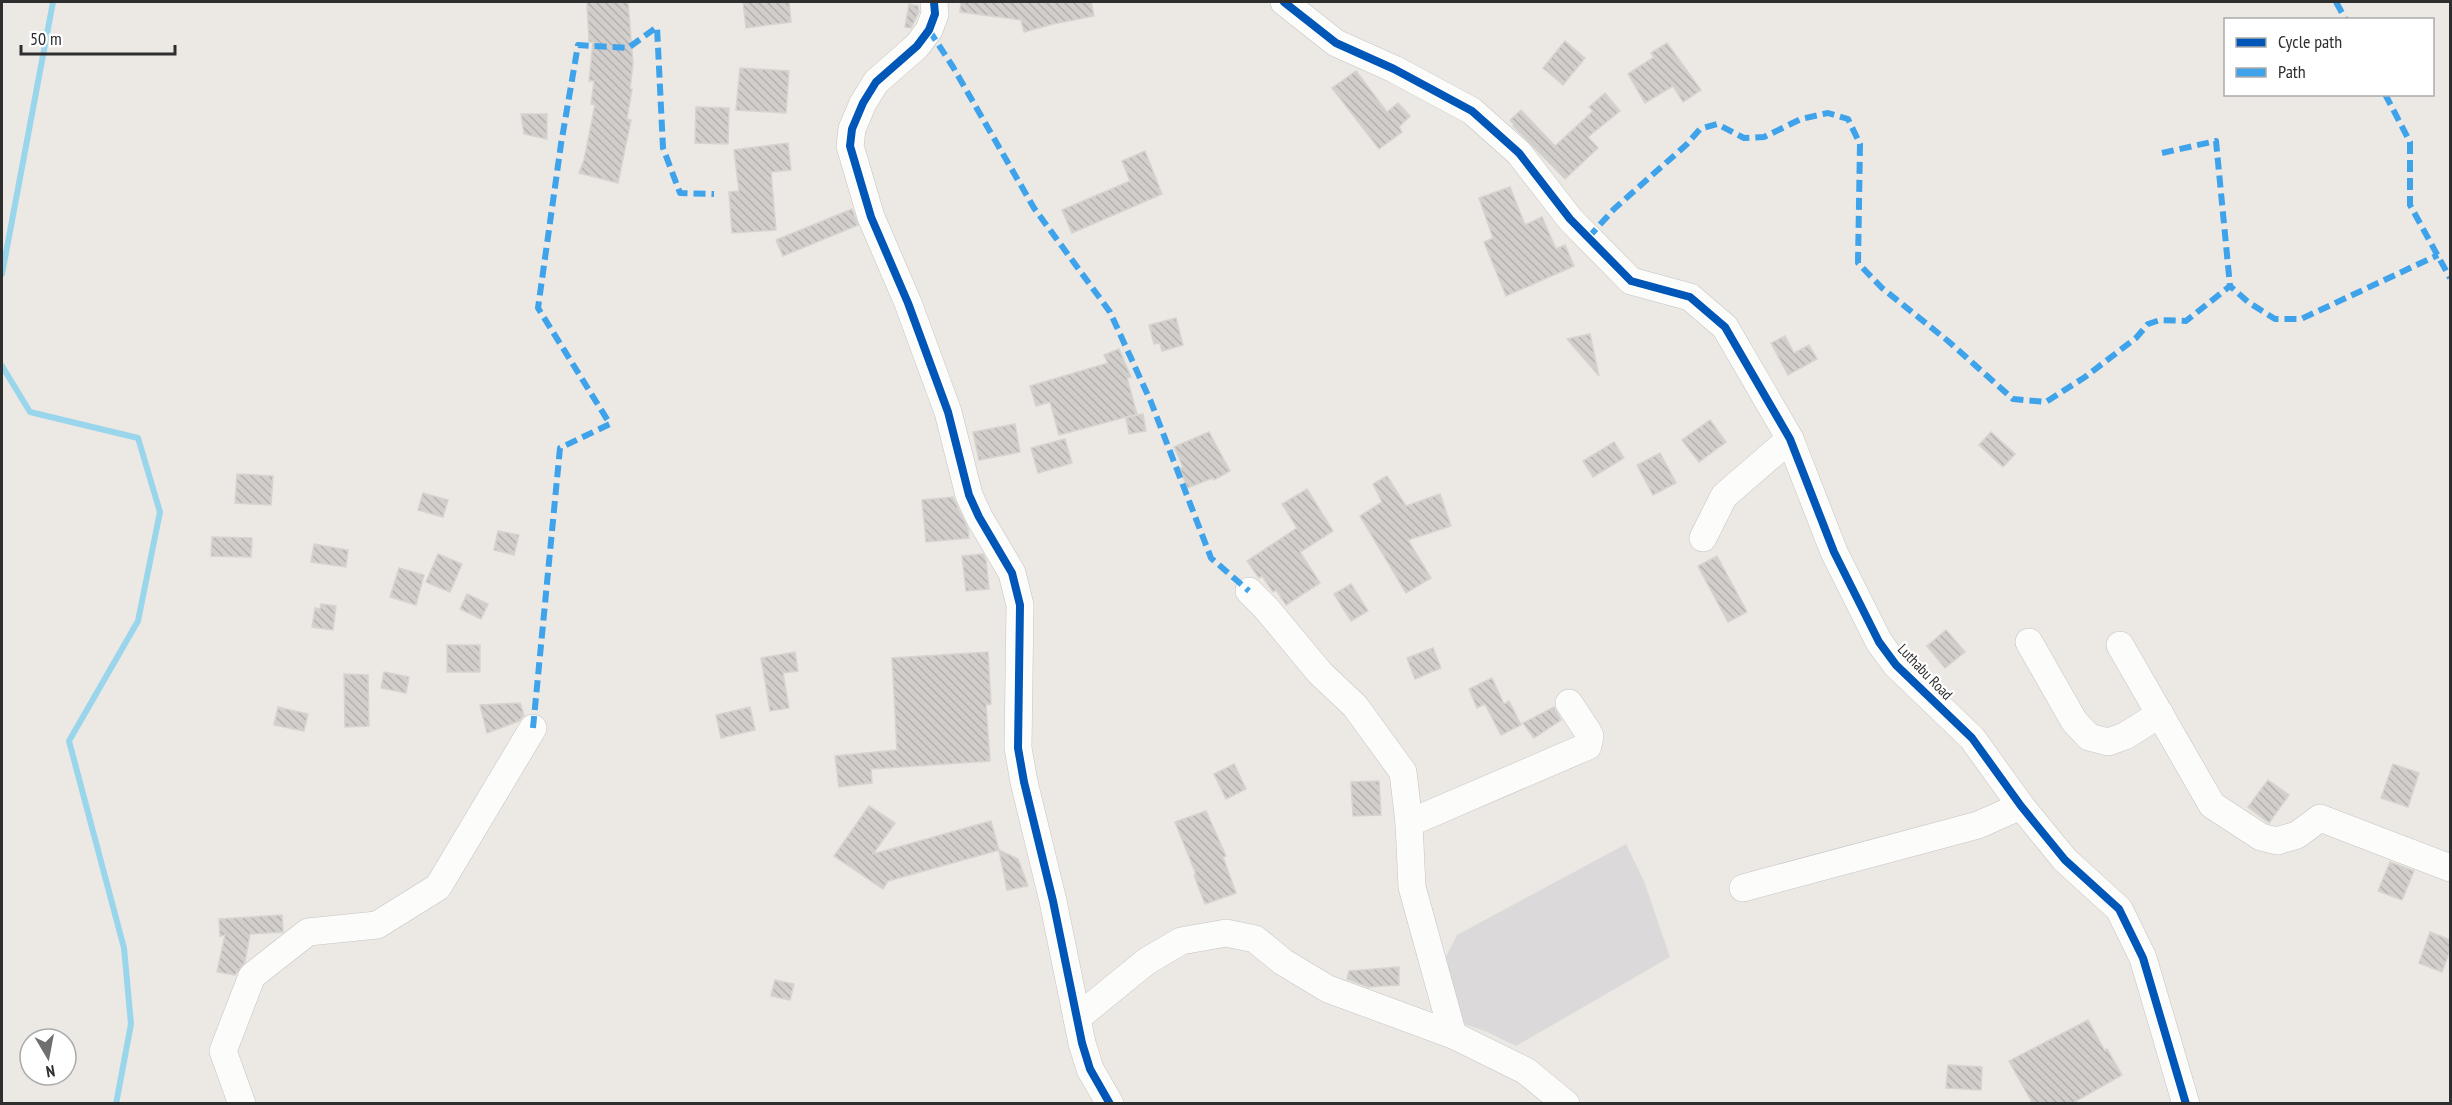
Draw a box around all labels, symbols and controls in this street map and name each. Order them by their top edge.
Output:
scale bar [21,18,176,56]
legend [2224,18,2434,96]
text: 50 m [30,27,62,50]
text: Cycle path [2278,30,2342,53]
text: Path [2278,60,2306,83]
street label: Luthabu Road [1894,639,1957,704]
north arrow [18,1027,78,1087]
text: N [45,1061,57,1082]

